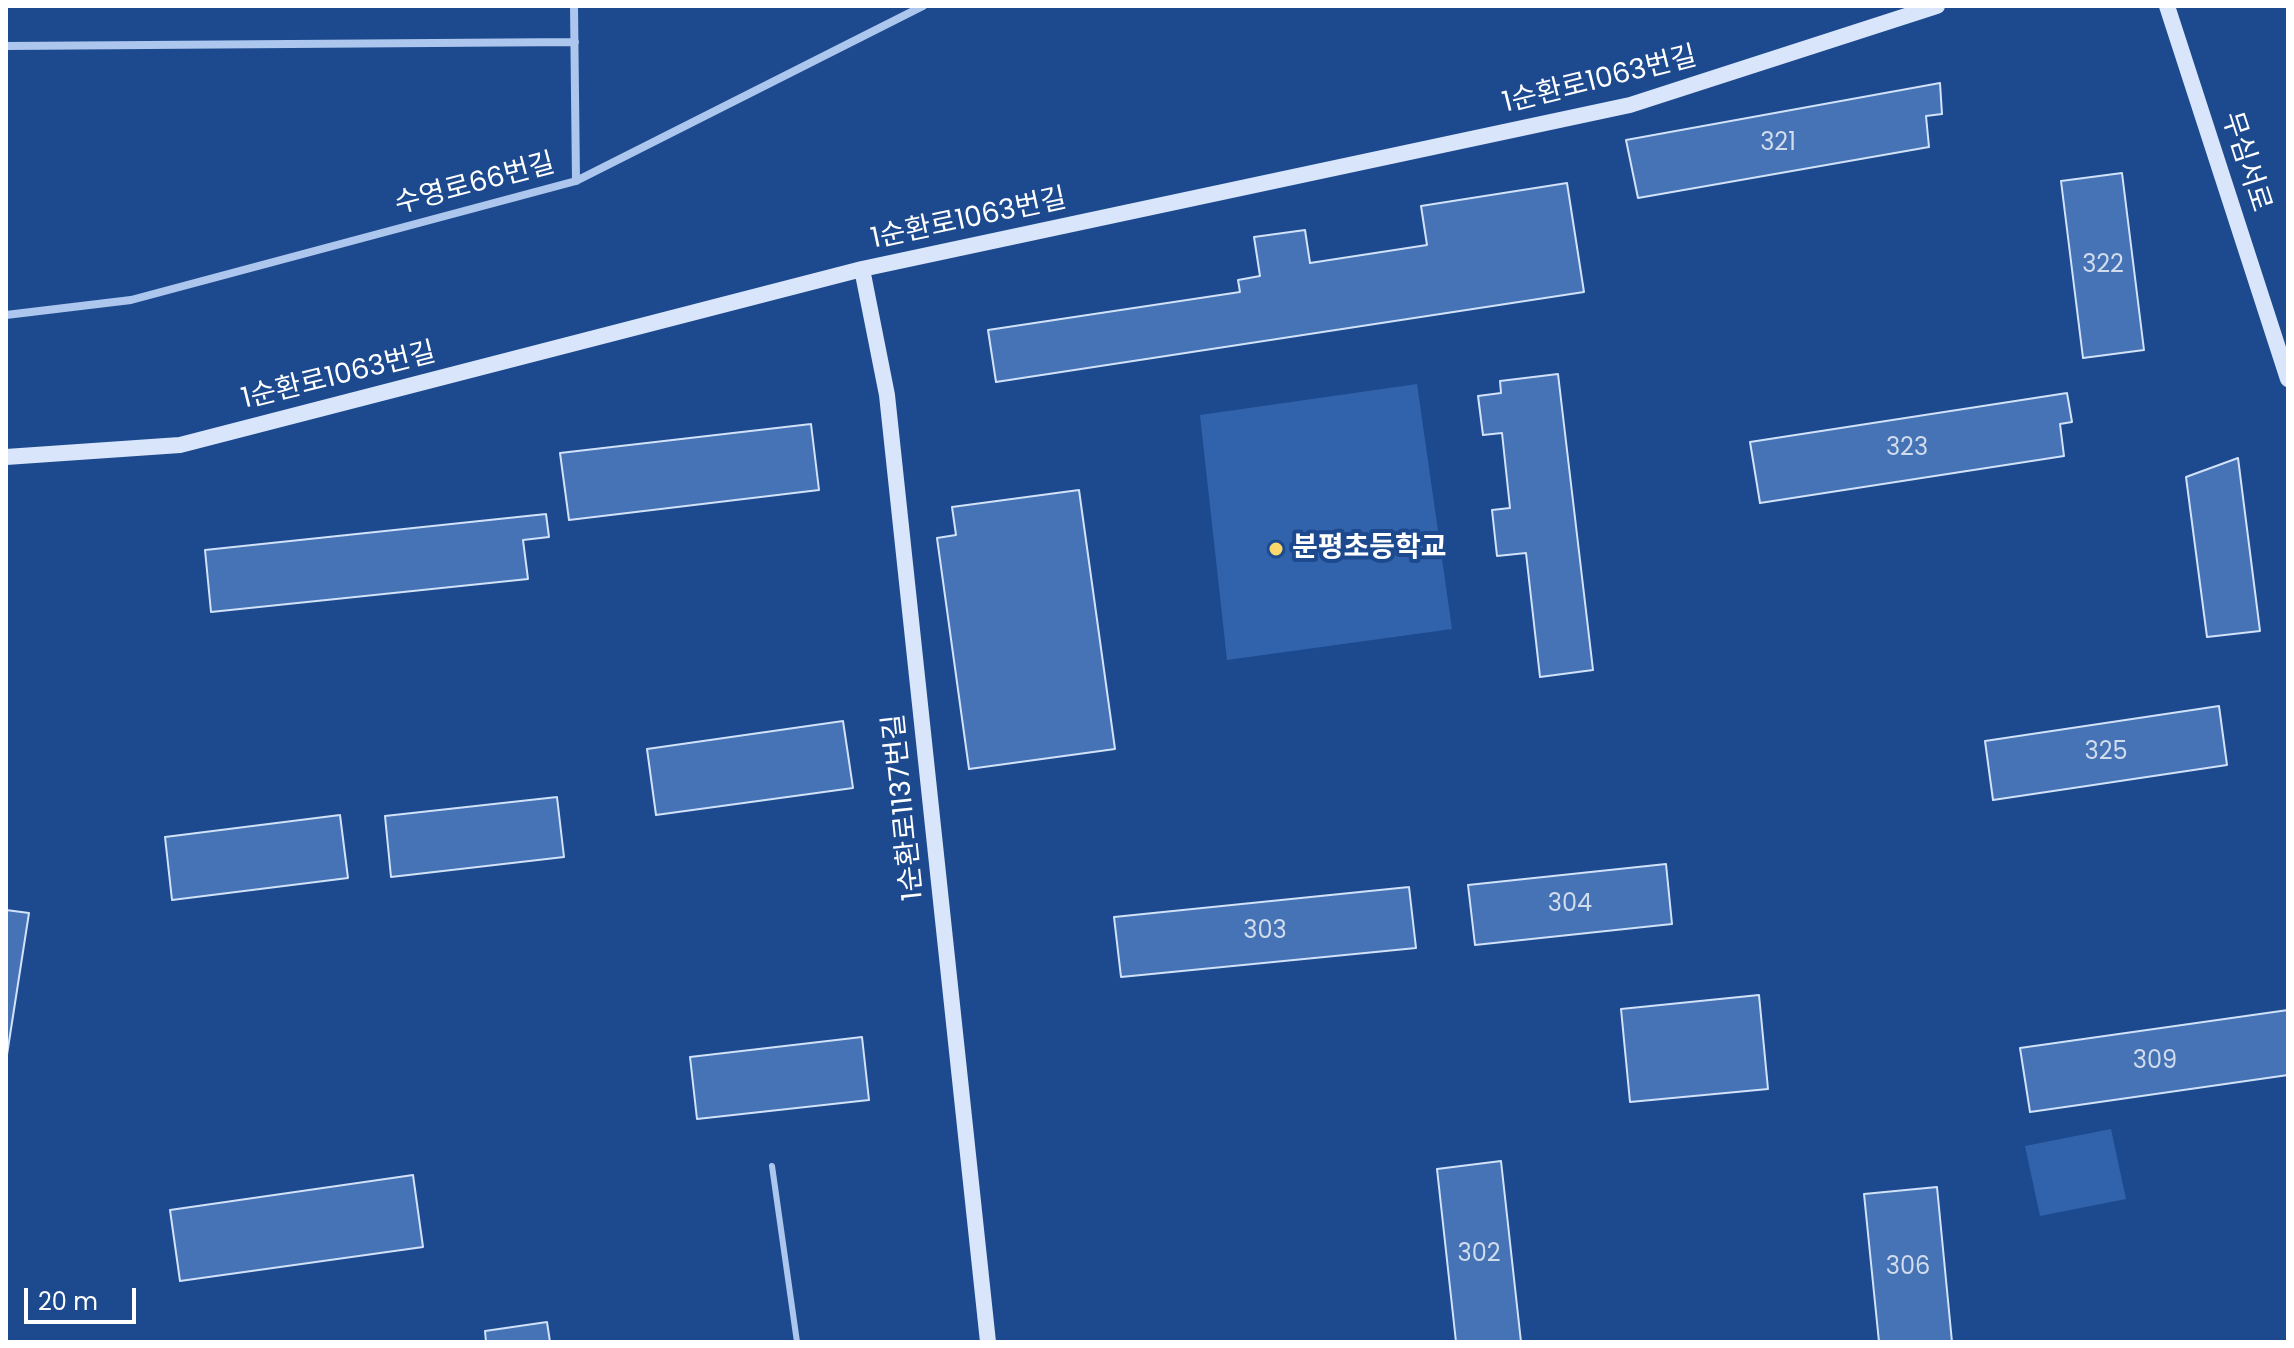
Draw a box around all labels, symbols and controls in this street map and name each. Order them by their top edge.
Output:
street label: 1순환로1063번길 [1500,41,1700,121]
street label: 무심서로 [2213,108,2277,216]
house number: 321 [1760,130,1796,158]
street label: 수영로66번길 [391,148,559,222]
street label: 1순환로1063번길 [868,183,1070,257]
house number: 322 [2082,252,2124,280]
street label: 1순환로1063번길 [239,337,439,417]
house number: 323 [1886,435,1928,463]
place label: 분평초등학교 [1292,532,1447,566]
marker: 분평초등학교 [1267,540,1285,558]
street label: 1순환로1137번길 [878,712,932,902]
house number: 325 [2084,739,2128,767]
house number: 304 [1548,891,1592,919]
house number: 303 [1243,918,1287,946]
house number: 309 [2133,1048,2177,1076]
house number: 302 [1457,1241,1501,1269]
house number: 306 [1886,1254,1930,1282]
scale bar [28,1272,140,1322]
text: 20 m [38,1285,98,1318]

